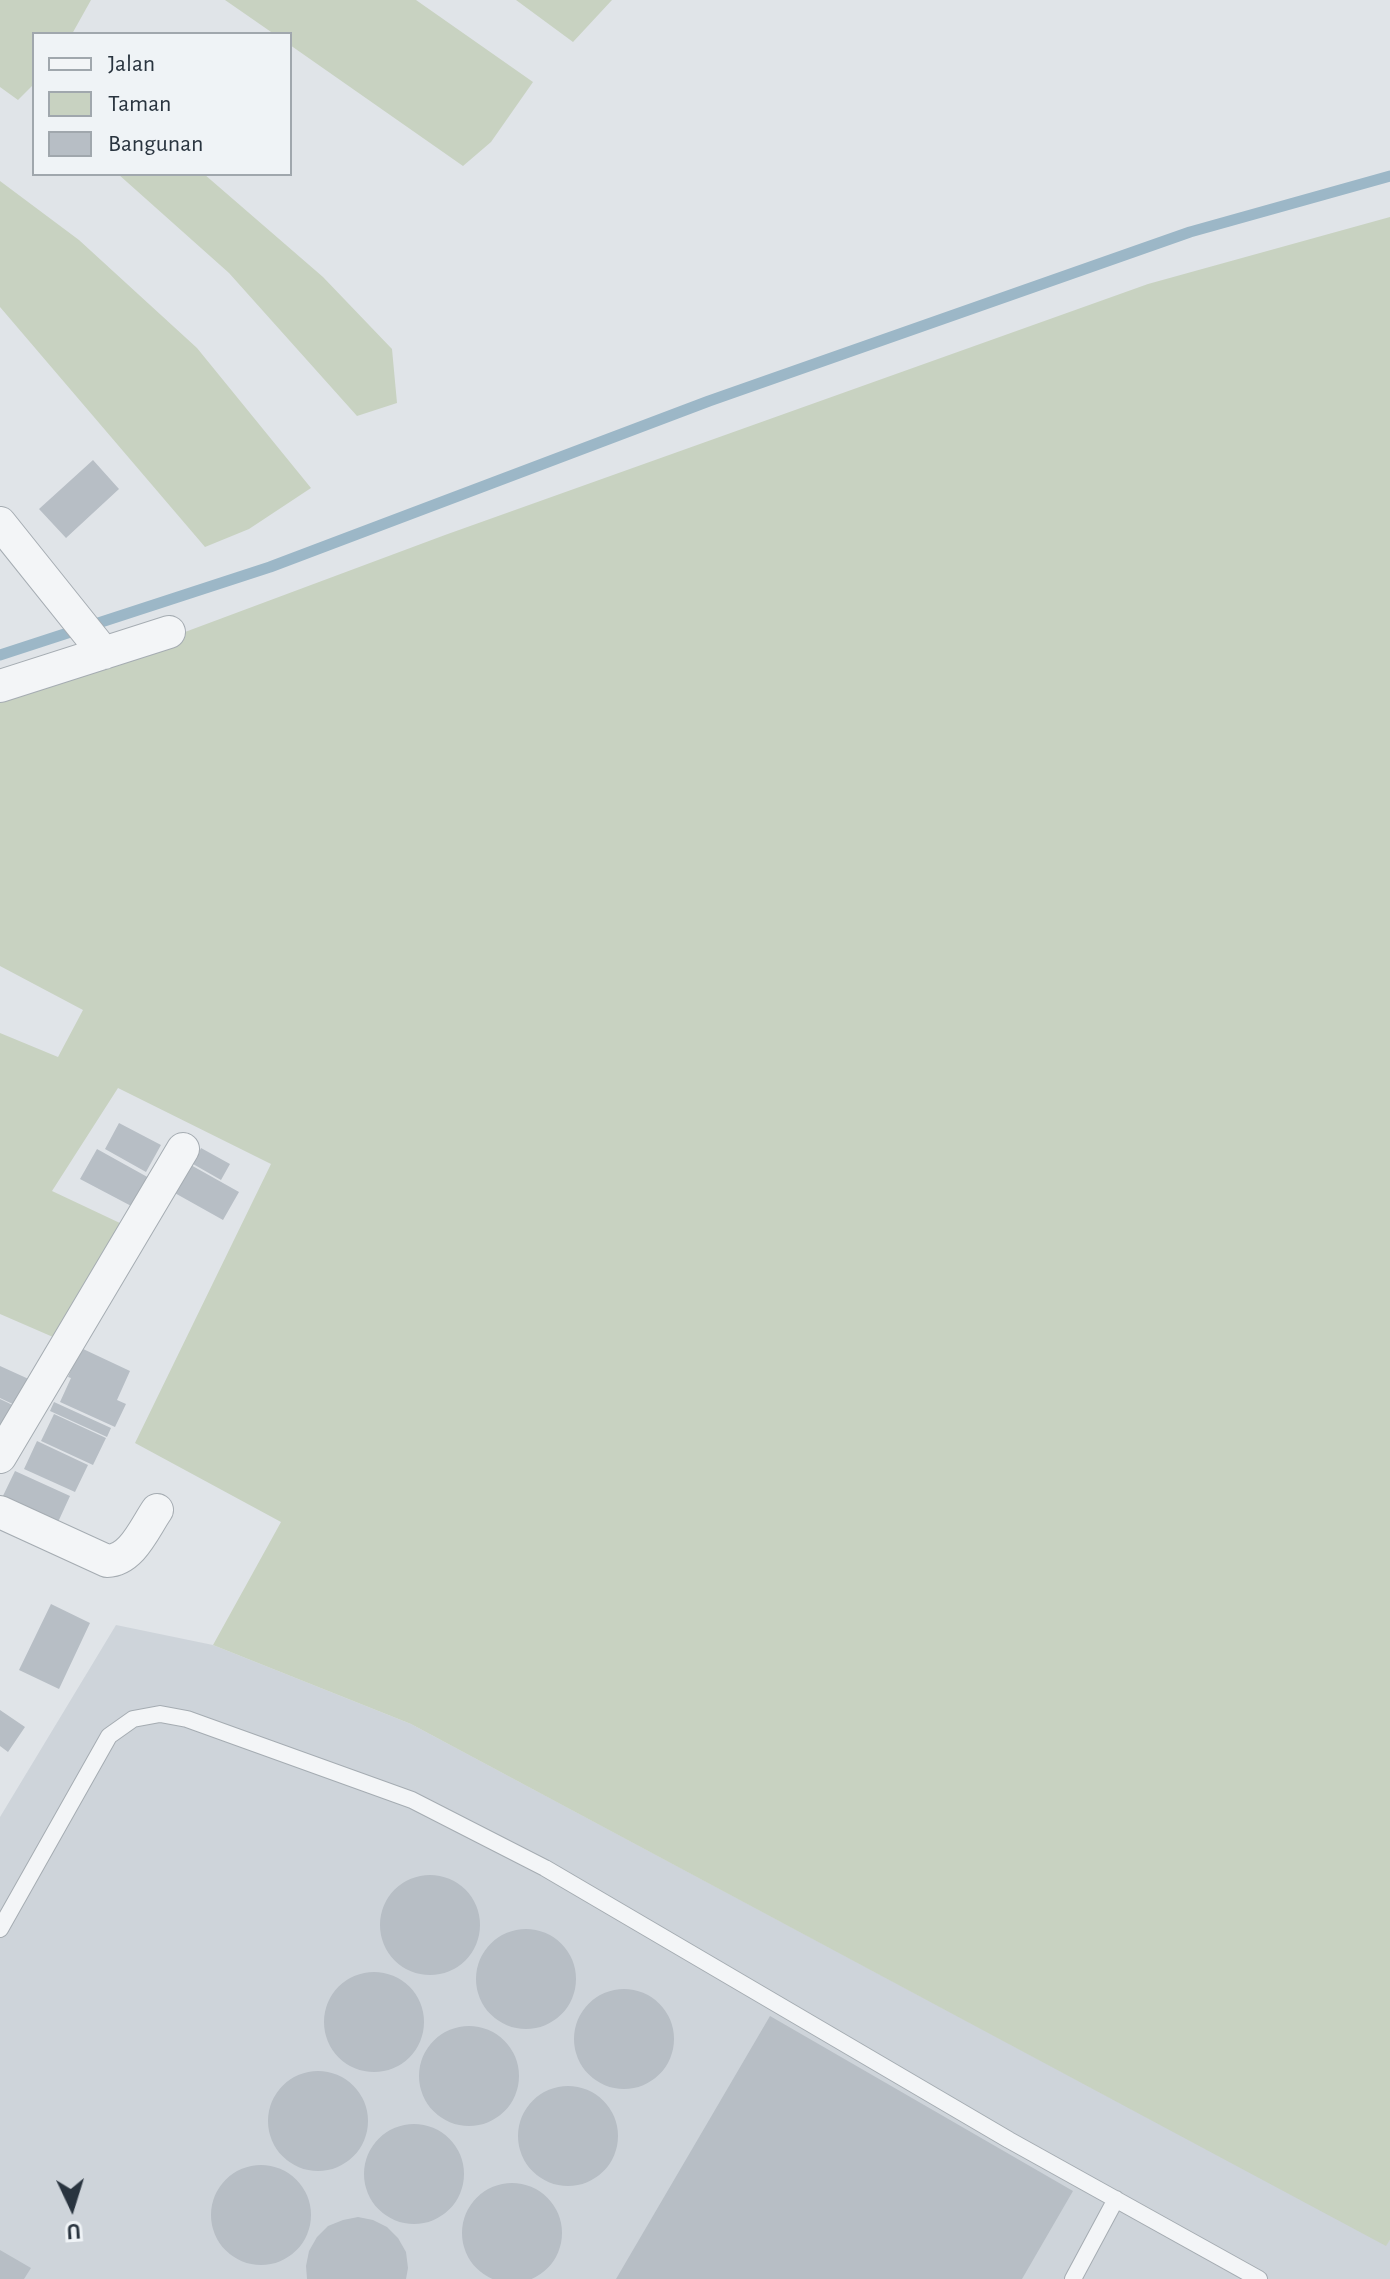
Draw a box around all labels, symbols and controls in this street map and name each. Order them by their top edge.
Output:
legend [32,32,292,176]
text: Jalan [108,52,155,76]
text: Taman [108,92,171,116]
text: Bangunan [108,132,203,156]
north arrow [32,2167,112,2247]
text: U [66,2219,81,2242]

